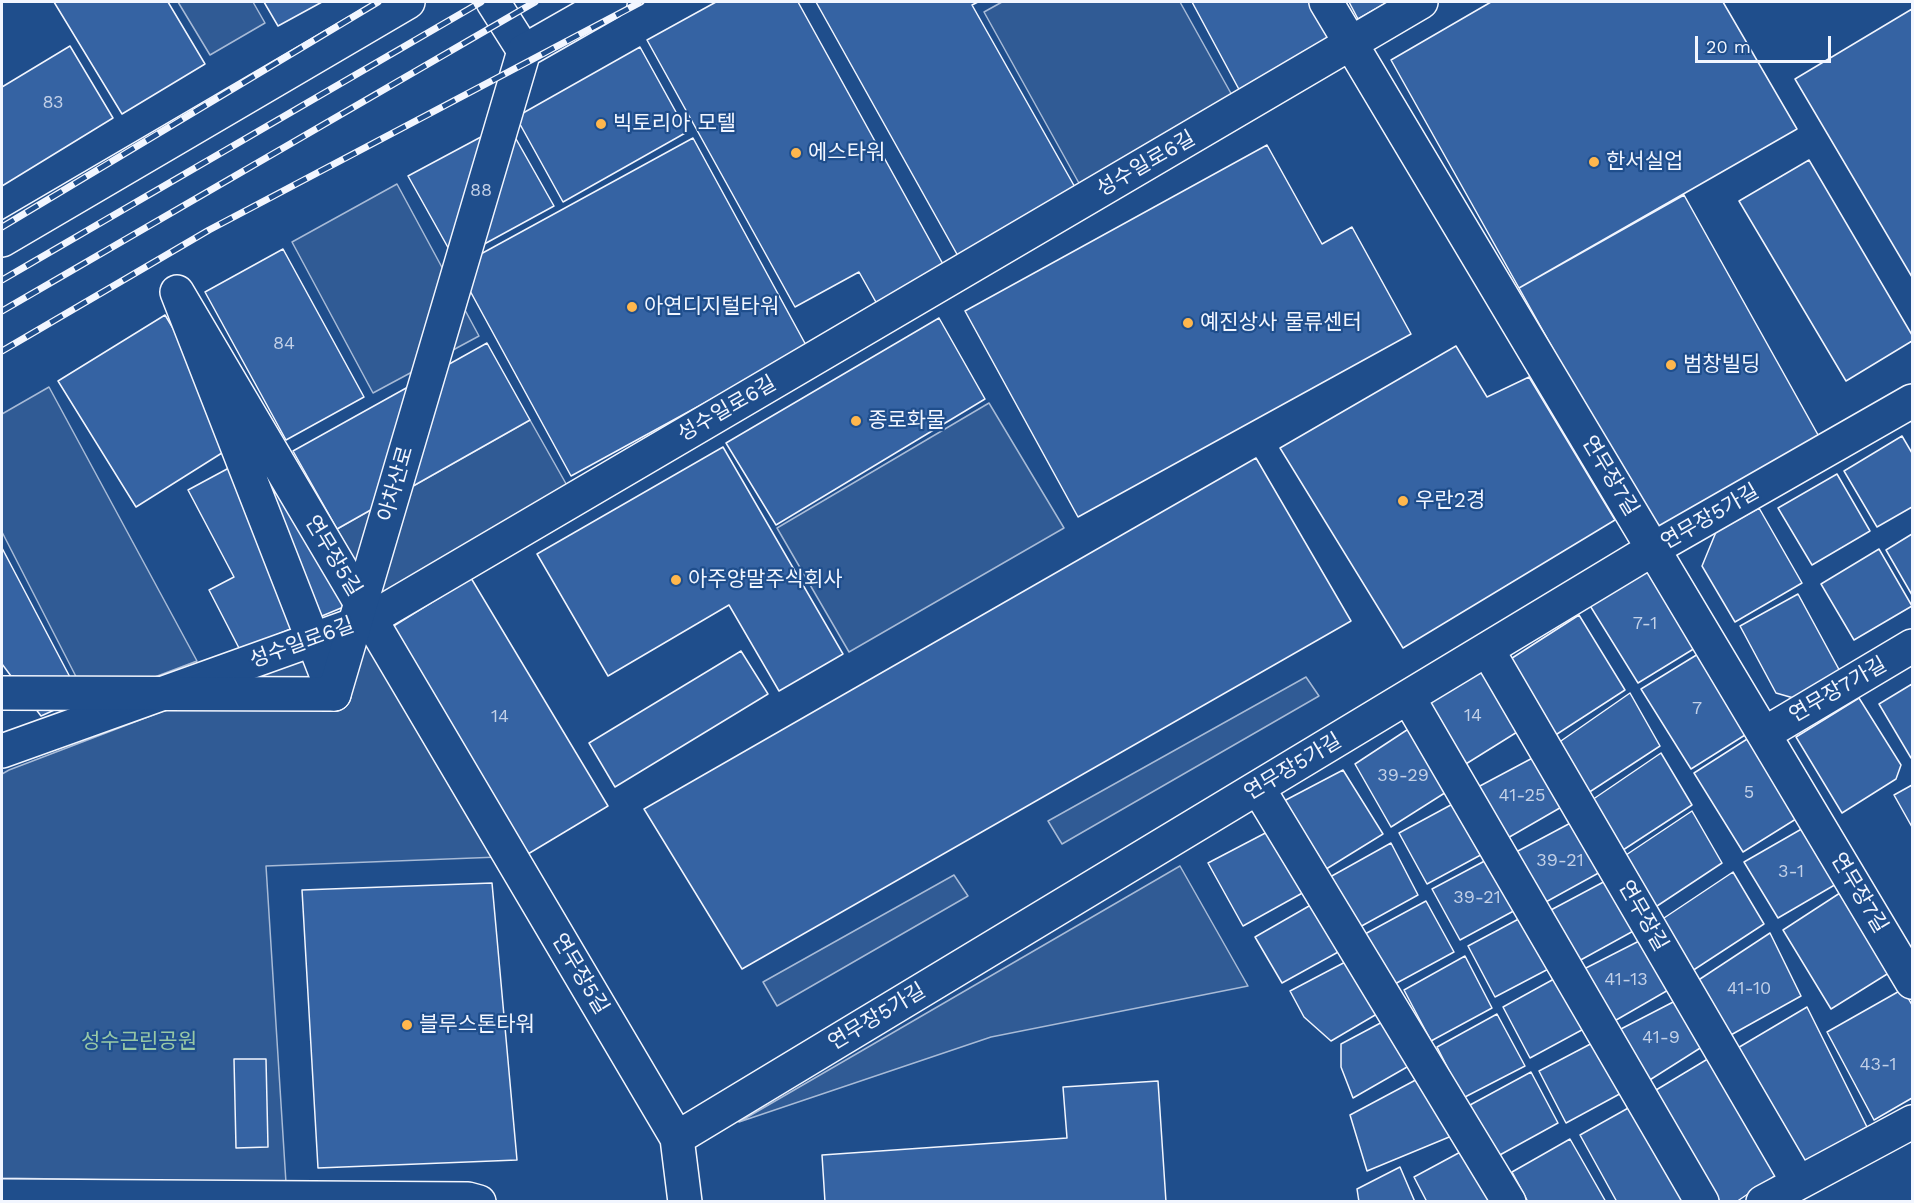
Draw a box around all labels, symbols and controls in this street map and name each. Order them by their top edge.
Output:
scale bar [1698,24,1834,62]
text: 20 m [1706,36,1751,57]
house number: 83 [42,92,64,114]
place label: 빅토리아 모텔 [613,111,736,137]
marker: 빅토리아 모텔 [594,117,608,131]
street label: 성수일로6길 [1092,126,1200,202]
place label: 에스타워 [808,140,885,166]
marker: 에스타워 [789,146,803,160]
place label: 한서실업 [1606,149,1683,175]
marker: 한서실업 [1587,155,1601,169]
house number: 88 [470,180,492,202]
place label: 아연디지털타워 [644,294,779,320]
marker: 아연디지털타워 [625,300,639,314]
place label: 예진상사 물류센터 [1200,310,1362,336]
marker: 예진상사 물류센터 [1181,316,1195,330]
house number: 84 [273,333,295,355]
place label: 범창빌딩 [1683,352,1760,378]
marker: 범창빌딩 [1664,358,1678,372]
street label: 성수일로6길 [673,371,781,447]
place label: 종로화물 [868,408,945,434]
marker: 종로화물 [849,414,863,428]
street label: 연무장7길 [1576,431,1644,521]
street label: 아차산로 [373,443,419,525]
street label: 연무장5가길 [1657,479,1763,555]
place label: 우란2경 [1415,488,1485,514]
marker: 우란2경 [1396,494,1410,508]
street label: 연무장5길 [299,511,367,601]
place label: 아주양말주식회사 [688,567,843,593]
marker: 아주양말주식회사 [669,573,683,587]
street label: 성수일로6길 [246,612,358,674]
house number: 7-1 [1633,613,1657,635]
street label: 연무장7가길 [1785,652,1891,728]
house number: 7 [1692,698,1702,720]
house number: 14 [1464,705,1482,727]
house number: 14 [491,706,509,728]
street label: 연무장5가길 [1240,728,1346,806]
house number: 39-29 [1377,765,1429,787]
house number: 5 [1744,782,1754,804]
house number: 41-25 [1498,785,1546,807]
street label: 연무장7길 [1825,848,1893,938]
house number: 39-21 [1536,850,1584,872]
house number: 3-1 [1778,861,1804,883]
street label: 연무장길 [1613,876,1673,956]
house number: 39-21 [1453,887,1501,909]
street label: 연무장5길 [546,929,614,1019]
house number: 41-13 [1604,969,1648,991]
street label: 연무장5가길 [824,978,930,1056]
house number: 41-10 [1727,978,1771,1000]
place label: 블루스톤타워 [419,1012,535,1038]
marker: 블루스톤타워 [400,1018,414,1032]
house number: 41-9 [1642,1027,1680,1049]
park label: 성수근린공원 [81,1029,197,1055]
house number: 43-1 [1860,1054,1896,1076]

